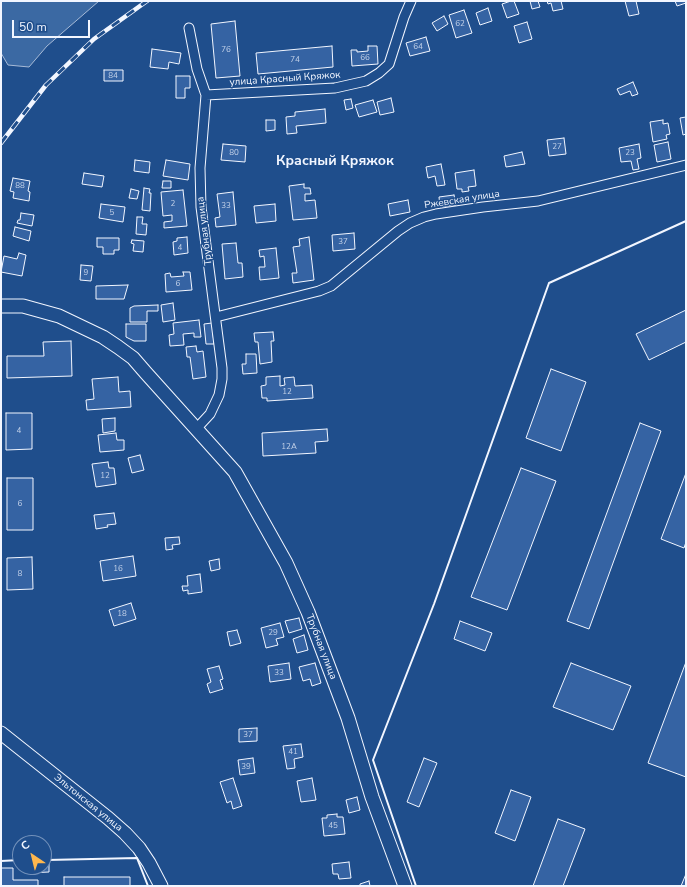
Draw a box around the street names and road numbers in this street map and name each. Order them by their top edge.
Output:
street label: улица Красный Кряжок [229,69,341,89]
street label: Ржевская улица [423,188,501,212]
street label: Трубная улица [195,196,215,266]
street label: Трубная улица [303,613,339,681]
street label: Эльтонская улица [51,772,125,834]

